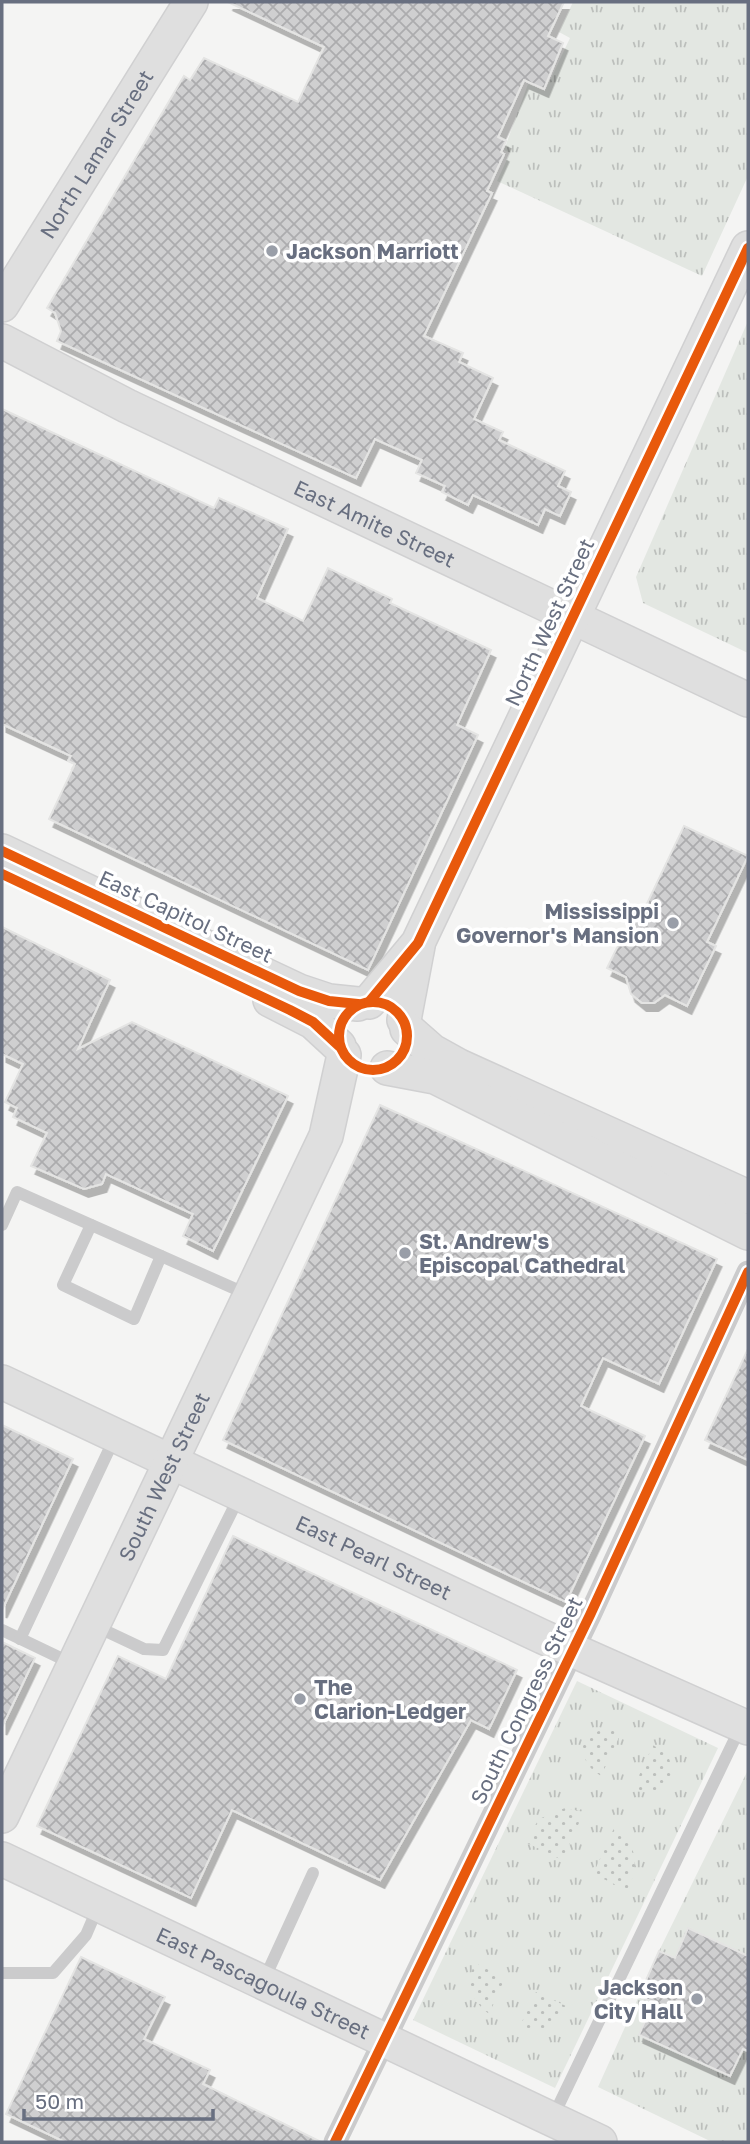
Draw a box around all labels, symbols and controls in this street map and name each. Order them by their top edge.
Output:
street label: North Lamar Street [34,65,159,243]
place label: Jackson Marriott [286,238,459,264]
marker: Jackson Marriott [264,243,280,259]
street label: East Amite Street [290,474,460,573]
street label: North West Street [499,534,599,710]
street label: East Capitol Street [95,864,277,968]
place label: Mississippi Governor's Mansion [456,898,659,948]
marker: Mississippi Governor's Mansion [665,915,681,931]
place label: St. Andrew's Episcopal Cathedral [419,1228,625,1278]
marker: St. Andrew's Episcopal Cathedral [397,1245,413,1261]
street label: South West Street [112,1388,215,1565]
street label: East Pearl Street [292,1509,456,1605]
street label: South Congress Street [464,1592,588,1808]
place label: The Clarion-Ledger [314,1674,466,1724]
marker: The Clarion-Ledger [292,1691,308,1707]
street label: East Pascagoula Street [152,1921,374,2044]
place label: Jackson City Hall [594,1974,683,2024]
marker: Jackson City Hall [689,1991,705,2007]
scale bar [24,2078,214,2122]
text: 50 m [35,2088,84,2114]

